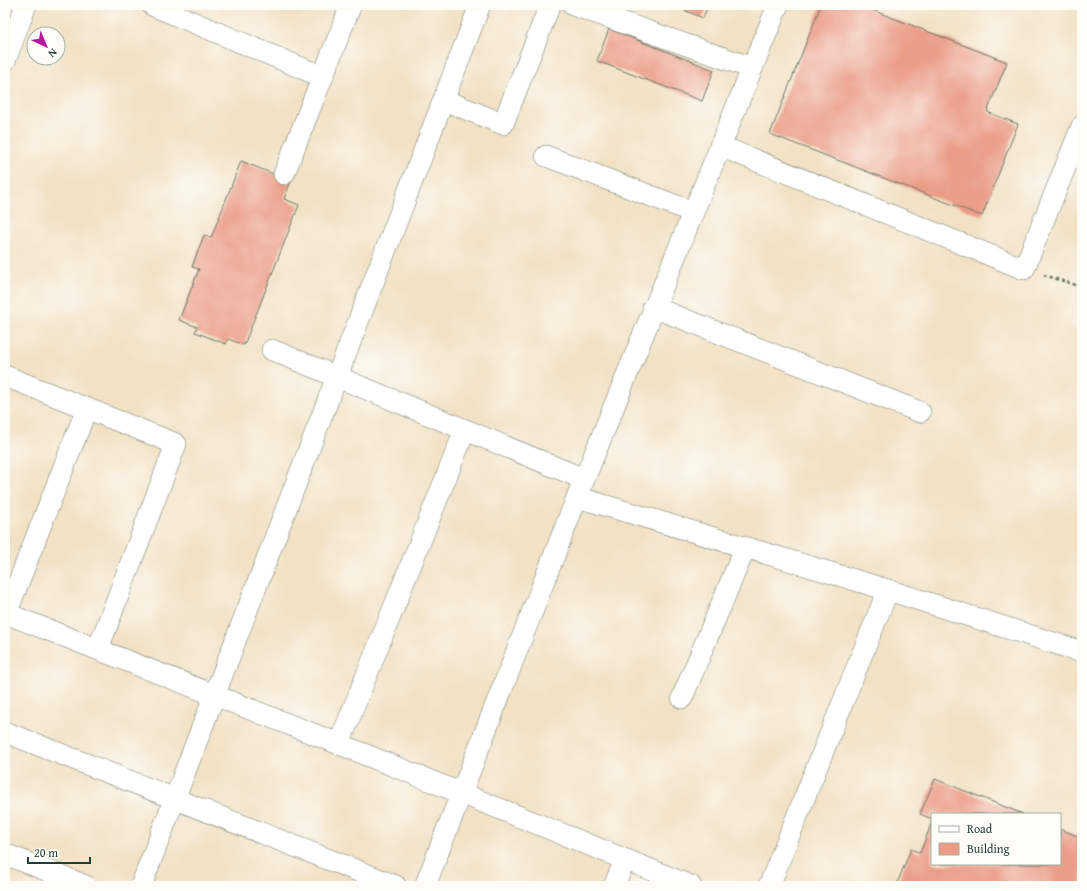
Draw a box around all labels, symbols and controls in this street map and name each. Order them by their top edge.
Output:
north arrow [26,26,66,66]
text: N [44,45,61,62]
legend [931,813,1061,865]
text: Road [967,820,993,837]
scale bar [28,839,90,865]
text: Building [967,840,1010,857]
text: 20 m [34,844,58,861]

